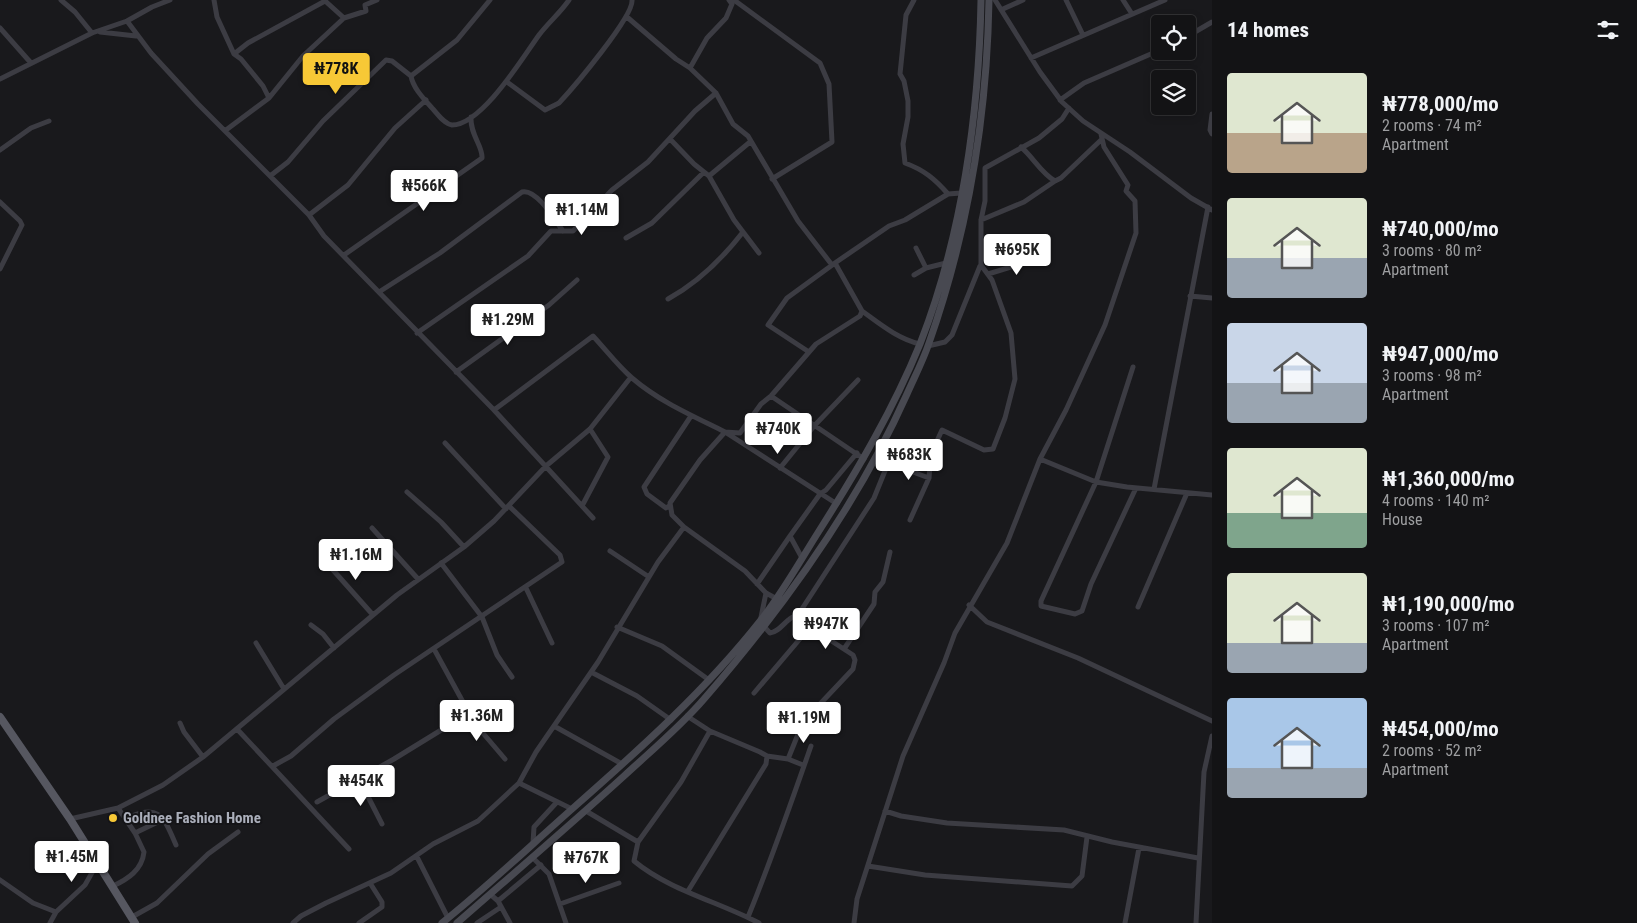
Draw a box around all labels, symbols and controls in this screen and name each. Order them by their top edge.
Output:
map controls [1151,15,1196,115]
button: locate [1151,15,1196,60]
icon: filters [1594,16,1622,44]
text: 14 homes [1227,18,1309,42]
pin: ₦778K [301,52,371,95]
text: ₦778K [314,59,358,78]
button: layers [1151,70,1196,115]
text: ₦778,000/mo [1382,92,1499,116]
icon: home [1267,93,1327,153]
text: 2 rooms · 74 m² [1382,116,1482,135]
text: Apartment [1382,135,1449,154]
pin: ₦566K [389,170,459,212]
text: ₦566K [402,176,446,195]
pin: ₦1.14M [541,194,623,236]
text: ₦1.14M [556,200,608,219]
text: ₦740,000/mo [1382,217,1499,241]
icon: home [1267,218,1327,278]
pin: ₦695K [982,234,1052,276]
text: ₦695K [995,240,1039,259]
text: 3 rooms · 80 m² [1382,241,1482,260]
text: Apartment [1382,260,1449,279]
pin: ₦1.29M [467,304,549,346]
text: ₦1.29M [482,310,534,329]
text: ₦947,000/mo [1382,342,1499,366]
icon: home [1267,343,1327,403]
text: 3 rooms · 98 m² [1382,366,1482,385]
text: Apartment [1382,385,1449,404]
pin: ₦740K [743,412,813,455]
text: ₦740K [756,419,800,438]
pin: ₦683K [874,438,944,481]
text: ₦683K [887,445,931,464]
text: ₦1,360,000/mo [1382,467,1515,491]
icon: home [1267,468,1327,528]
text: 4 rooms · 140 m² [1382,491,1490,510]
text: House [1382,510,1422,529]
pin: ₦1.16M [315,538,397,581]
text: ₦1.16M [330,545,382,564]
text: ₦1,190,000/mo [1382,592,1515,616]
icon: home [1267,593,1327,653]
pin: ₦947K [791,608,861,650]
text: ₦947K [804,614,848,633]
text: 3 rooms · 107 m² [1382,616,1490,635]
text: Apartment [1382,635,1449,654]
pin: ₦1.36M [436,700,518,742]
pin: ₦1.19M [763,702,845,744]
text: ₦1.36M [451,706,503,725]
text: ₦1.19M [778,708,830,727]
text: ₦454,000/mo [1382,717,1499,741]
icon: home [1267,718,1327,778]
text: 2 rooms · 52 m² [1382,741,1482,760]
text: Apartment [1382,760,1449,779]
pin: ₦454K [326,764,396,807]
text: ₦454K [339,771,383,790]
place label: Goldnee Fashion Home [123,809,261,827]
marker: Goldnee Fashion Home [107,812,119,824]
pin: ₦1.45M [31,840,113,883]
pin: ₦767K [551,842,621,884]
text: ₦1.45M [46,847,98,866]
text: ₦767K [564,848,608,867]

